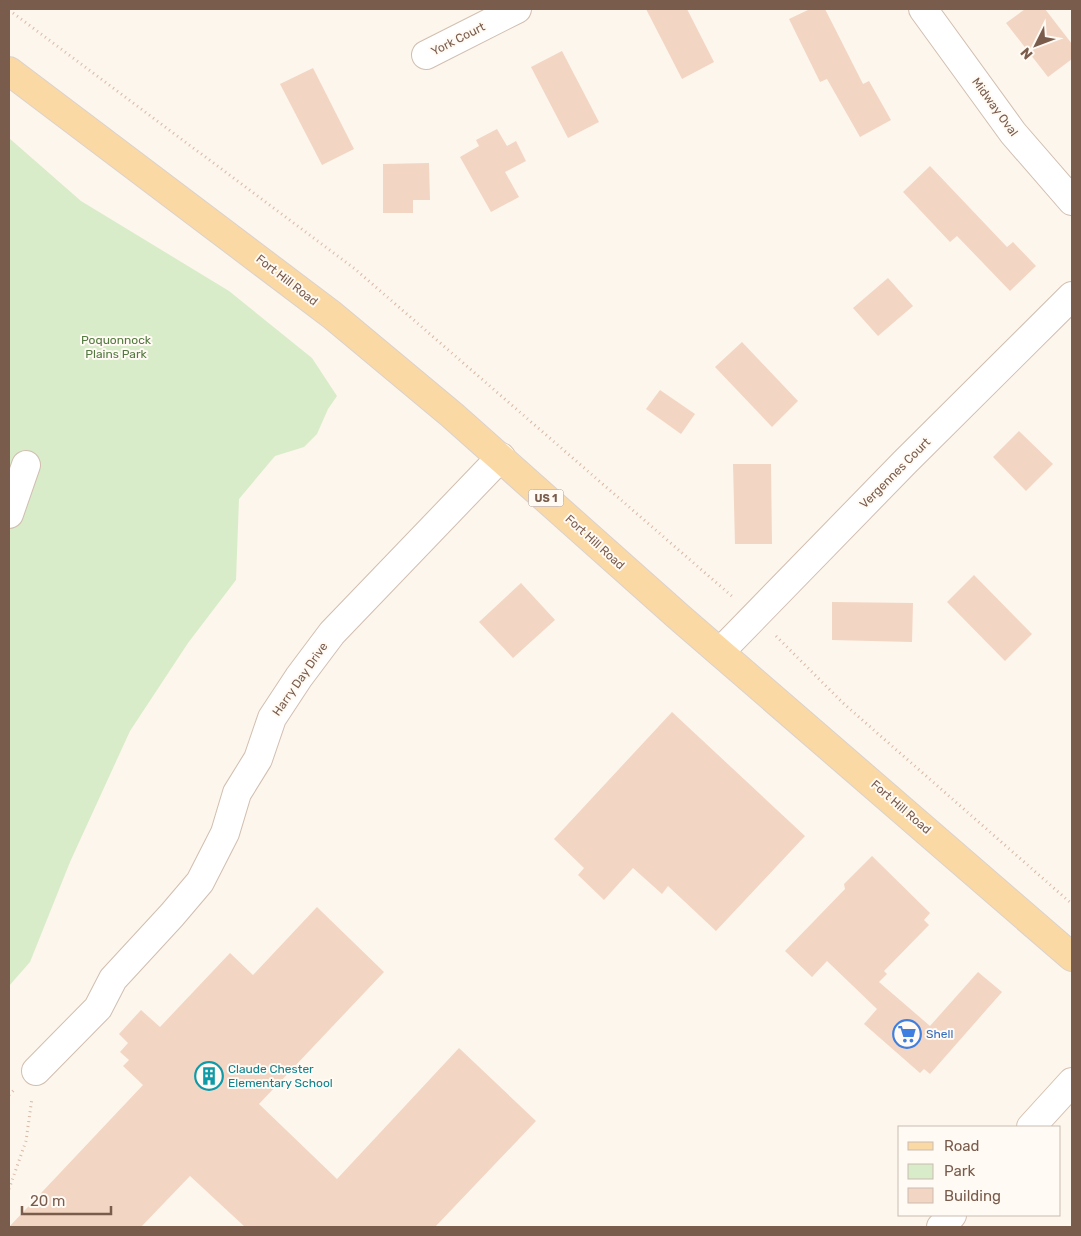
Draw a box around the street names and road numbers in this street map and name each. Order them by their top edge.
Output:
street label: York Court [429,19,488,59]
street label: Midway Oval [969,75,1021,139]
street label: Fort Hill Road [253,252,321,308]
street label: Vergennes Court [857,435,933,511]
road number: US 1 [528,489,564,506]
street label: Fort Hill Road [563,512,627,572]
street label: Harry Day Drive [269,639,331,718]
street label: Fort Hill Road [868,777,934,837]

